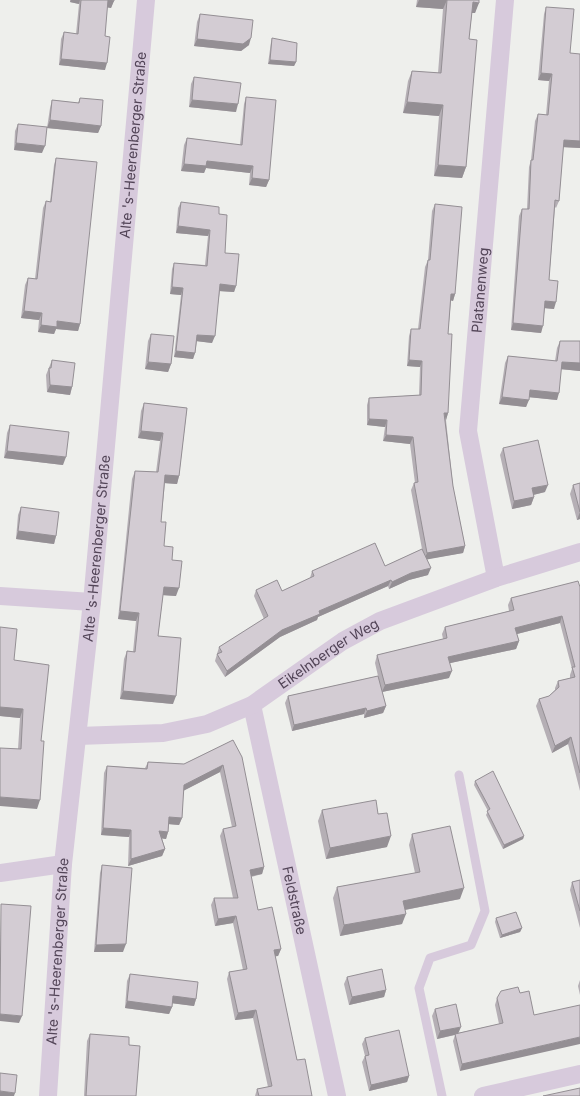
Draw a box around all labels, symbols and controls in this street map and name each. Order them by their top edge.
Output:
street label: Alte 's-Heerenberger Straße [116,51,149,239]
street label: Platanenweg [467,247,492,333]
street label: Alte 's-Heerenberger Straße [79,454,113,642]
street label: Eikelnberger Weg [275,614,381,692]
street label: Alte 's-Heerenberger Straße [42,857,72,1045]
street label: Feldstraße [279,864,311,936]

